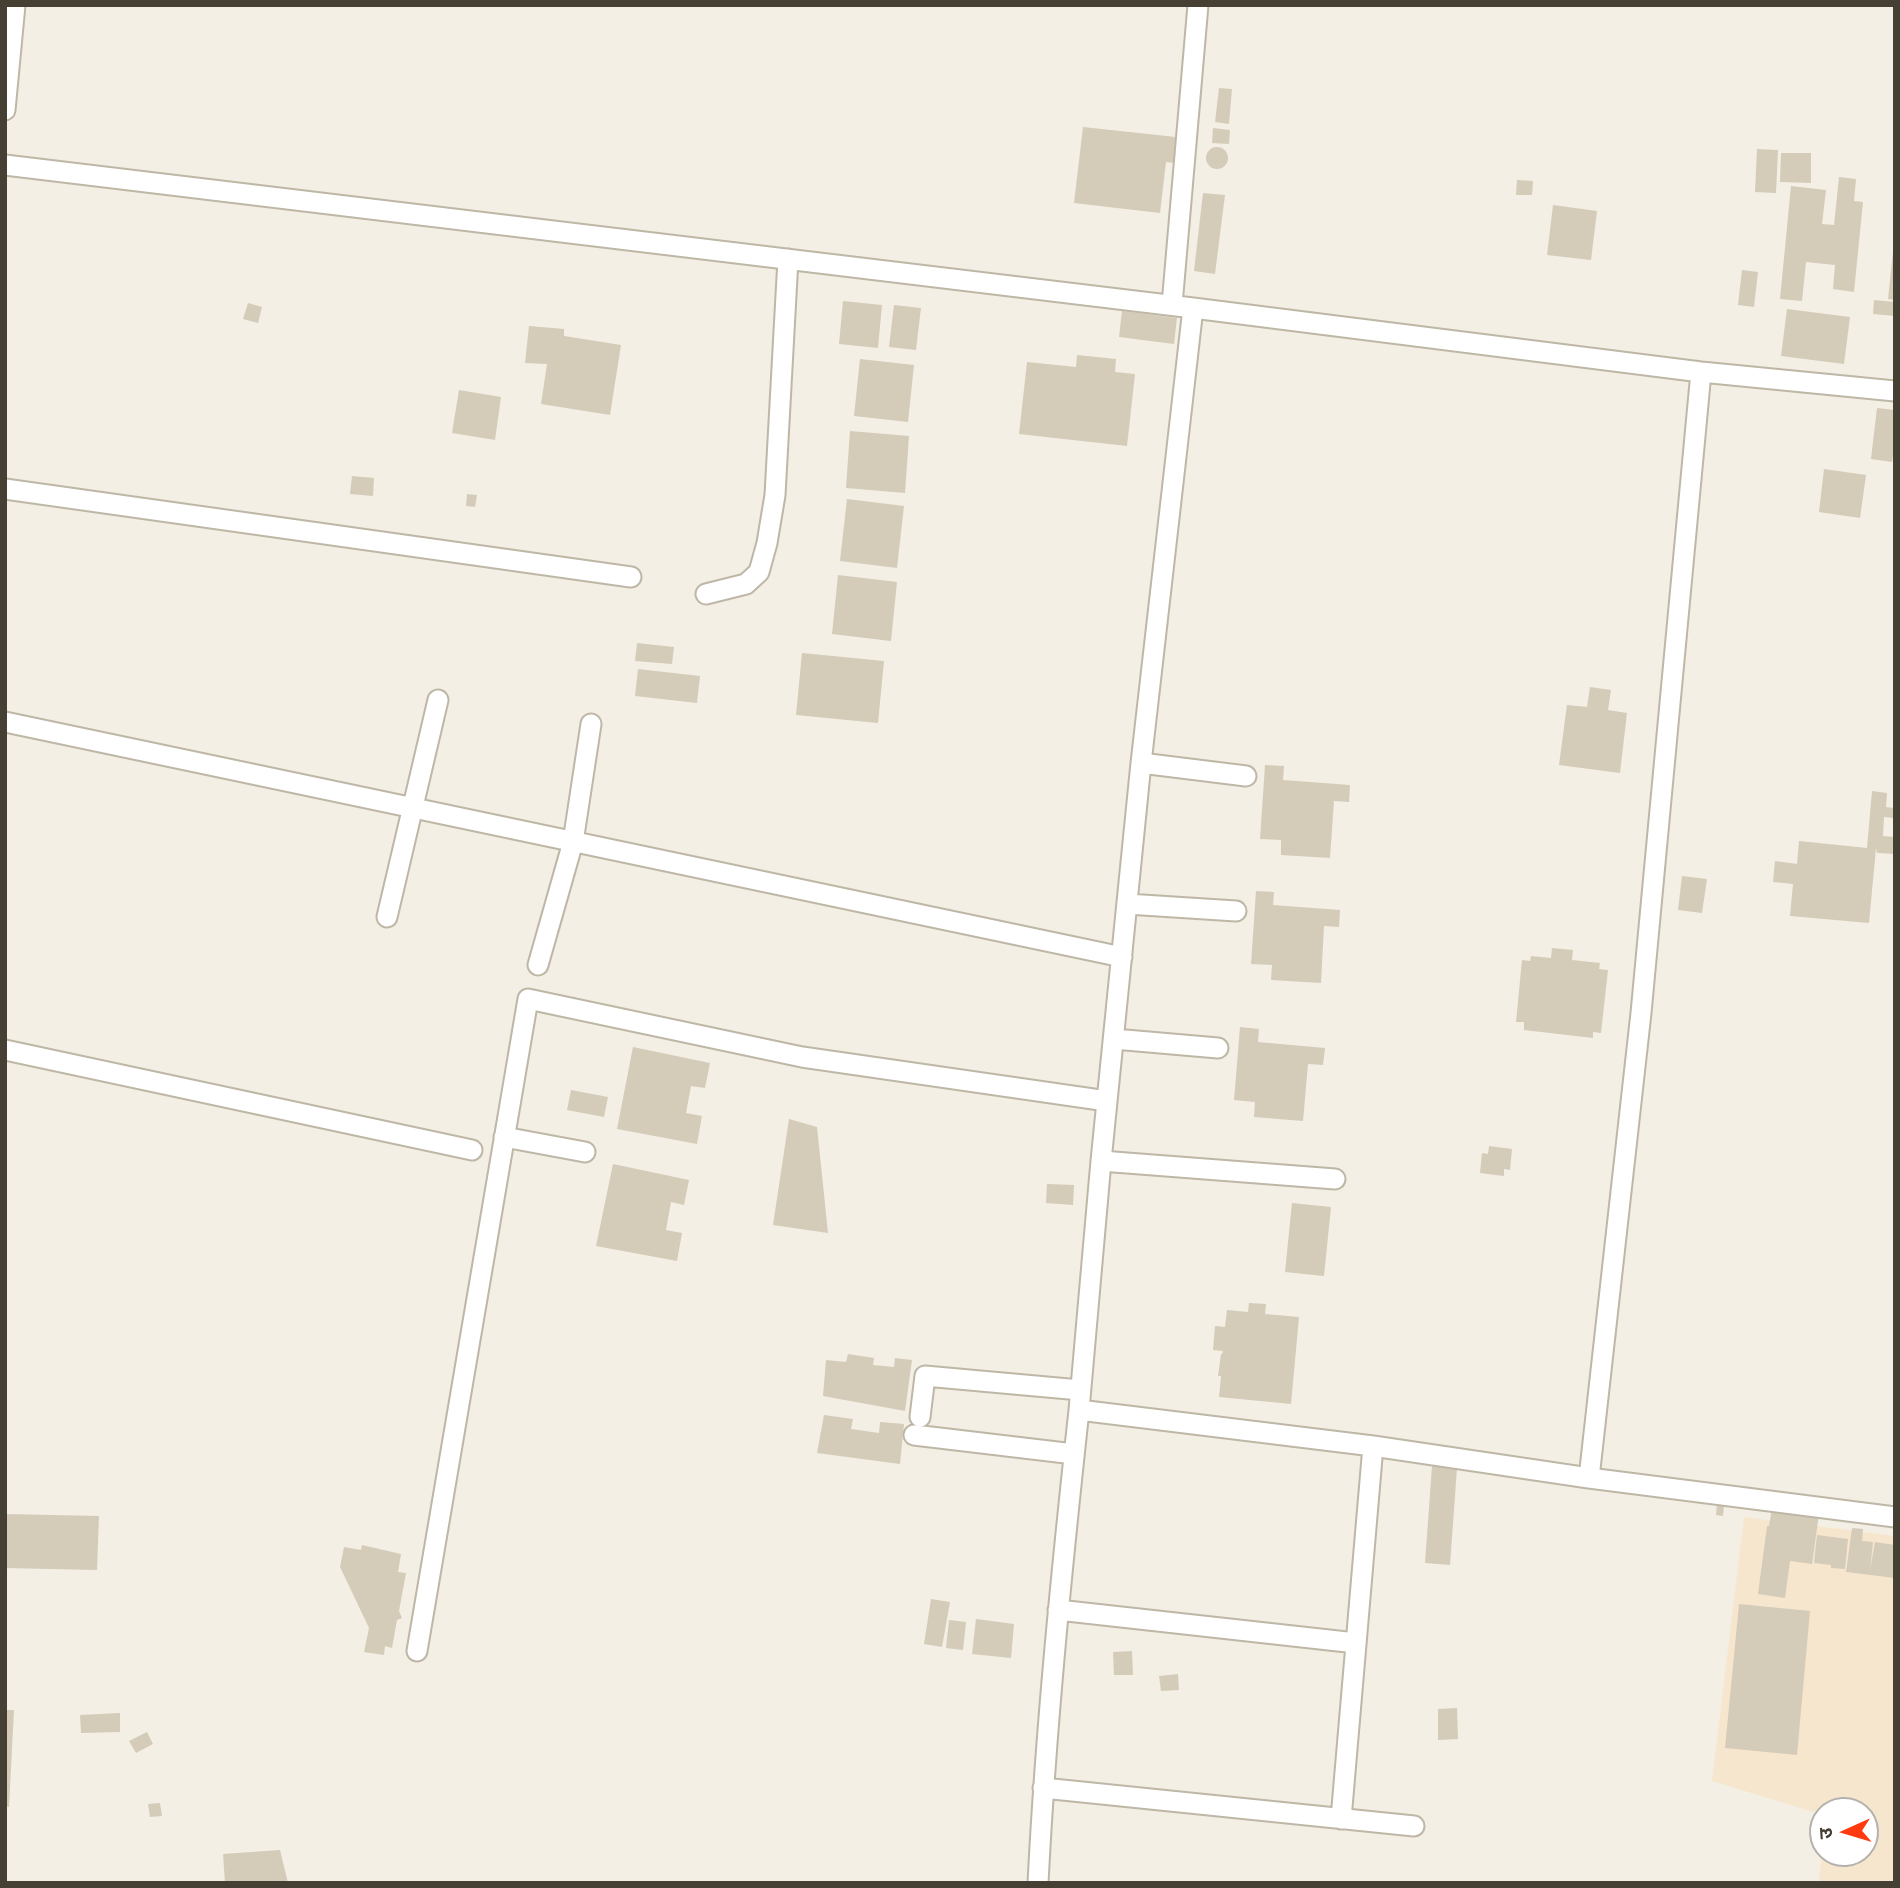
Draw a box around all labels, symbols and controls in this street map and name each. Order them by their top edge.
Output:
north arrow [1809,1797,1879,1867]
text: उ [1813,1827,1837,1840]

